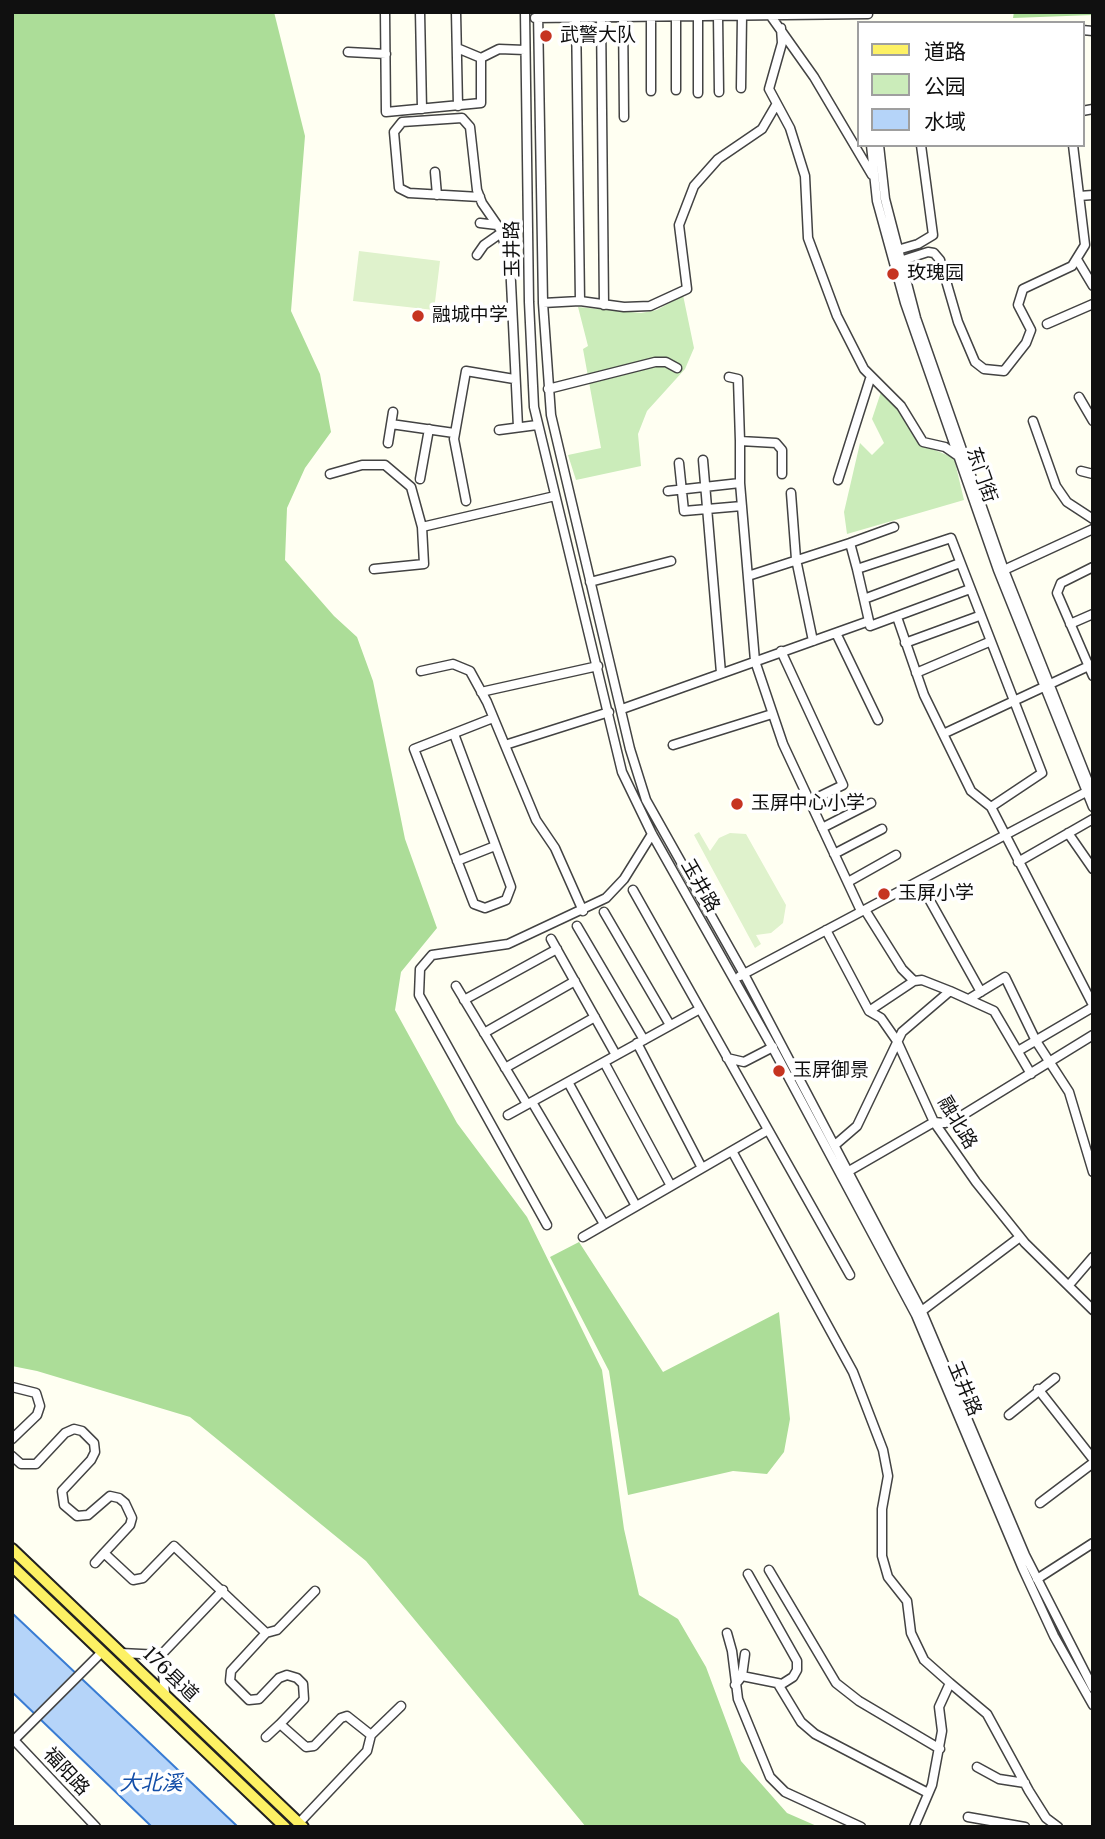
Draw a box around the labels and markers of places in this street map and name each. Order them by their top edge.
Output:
place label: 武警大队 [560,25,636,47]
marker: 武警大队 [538,28,554,44]
place label: 玫瑰园 [907,263,964,285]
marker: 玫瑰园 [885,266,901,282]
place label: 融城中学 [432,305,508,327]
marker: 融城中学 [410,308,426,324]
place label: 玉屏中心小学 [751,793,865,815]
marker: 玉屏中心小学 [729,796,745,812]
place label: 玉屏小学 [898,883,974,905]
marker: 玉屏小学 [876,886,892,902]
place label: 玉屏御景 [793,1060,869,1082]
marker: 玉屏御景 [771,1063,787,1079]

